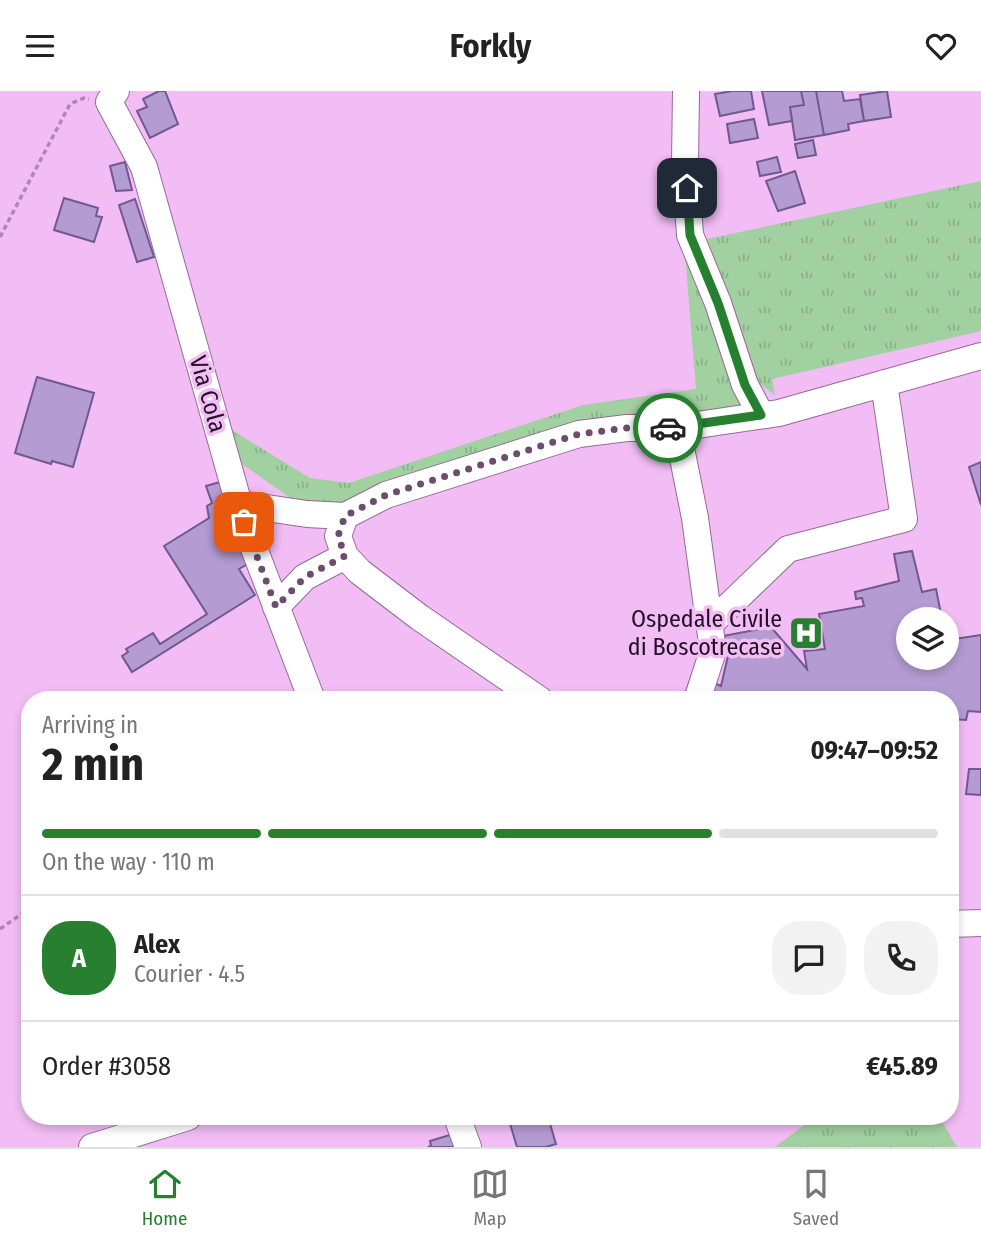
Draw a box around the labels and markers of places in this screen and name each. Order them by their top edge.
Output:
pin [657,158,717,218]
pin [214,492,274,552]
place label: Ospedale Civile di Boscotrecase [628,605,782,661]
hospital icon: Ospedale Civile di Boscotrecase [787,614,825,652]

